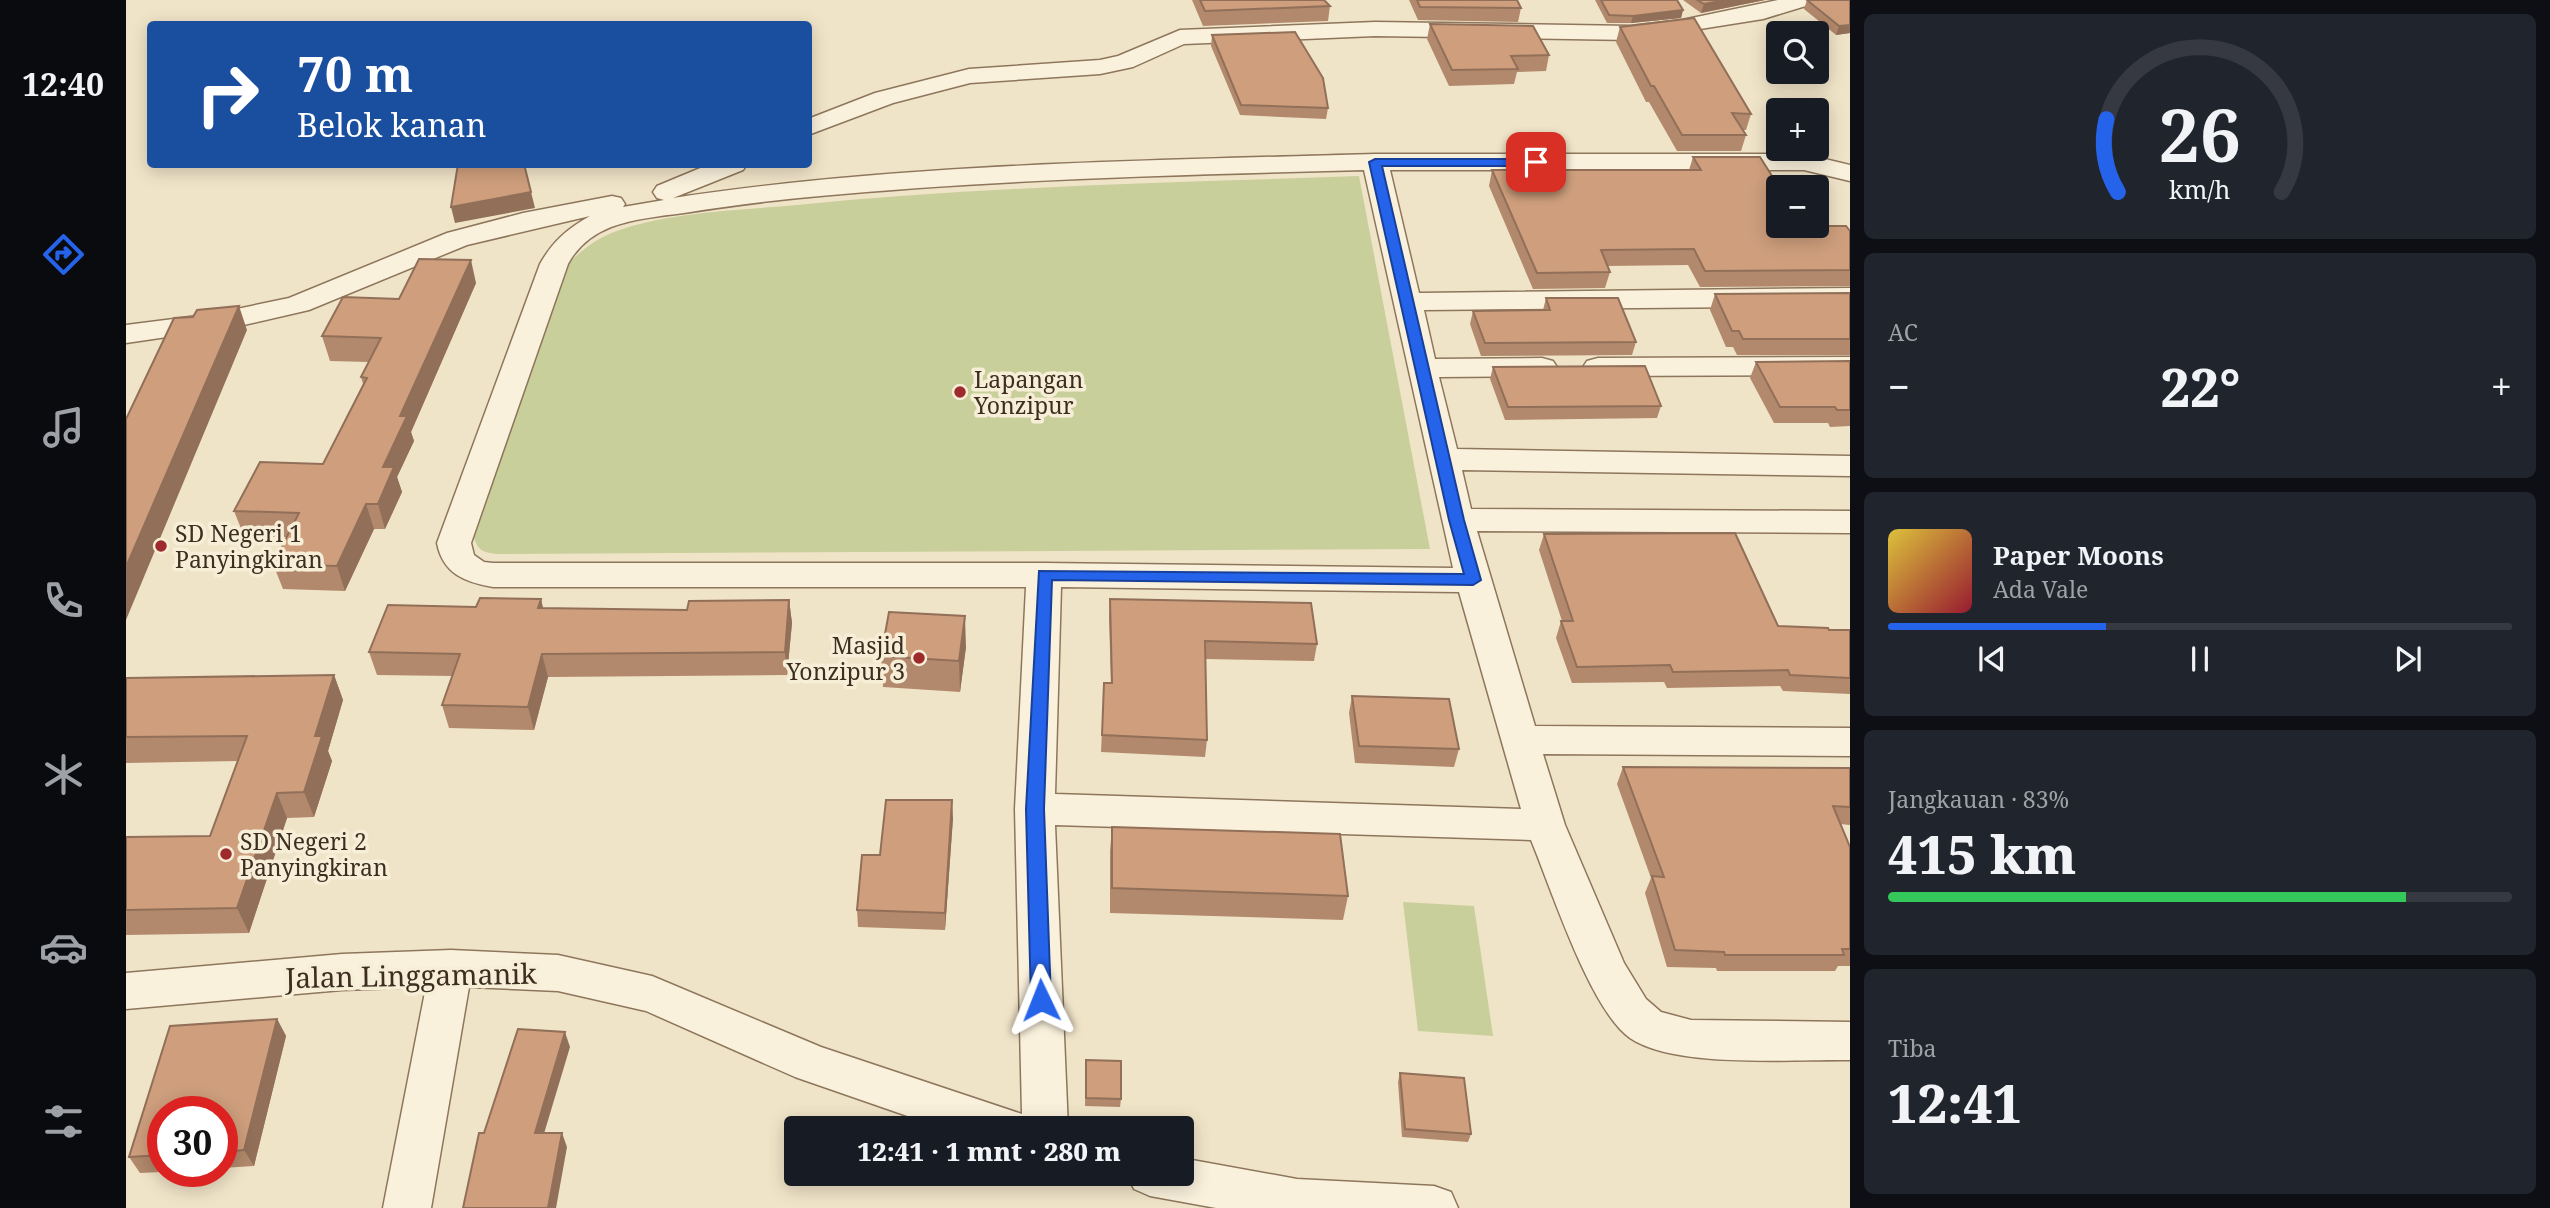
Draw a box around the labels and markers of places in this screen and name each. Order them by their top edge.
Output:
pin [1506,132,1566,192]
place label: Lapangan Yonzipur [973,363,1084,421]
marker: Lapangan Yonzipur [952,384,968,400]
place label: SD Negeri 1 Panyingkiran [175,517,323,575]
marker: SD Negeri 1 Panyingkiran [153,538,169,554]
place label: Masjid Yonzipur 3 [786,629,905,687]
marker: Masjid Yonzipur 3 [911,650,927,666]
place label: SD Negeri 2 Panyingkiran [240,825,388,883]
marker: SD Negeri 2 Panyingkiran [218,846,234,862]

